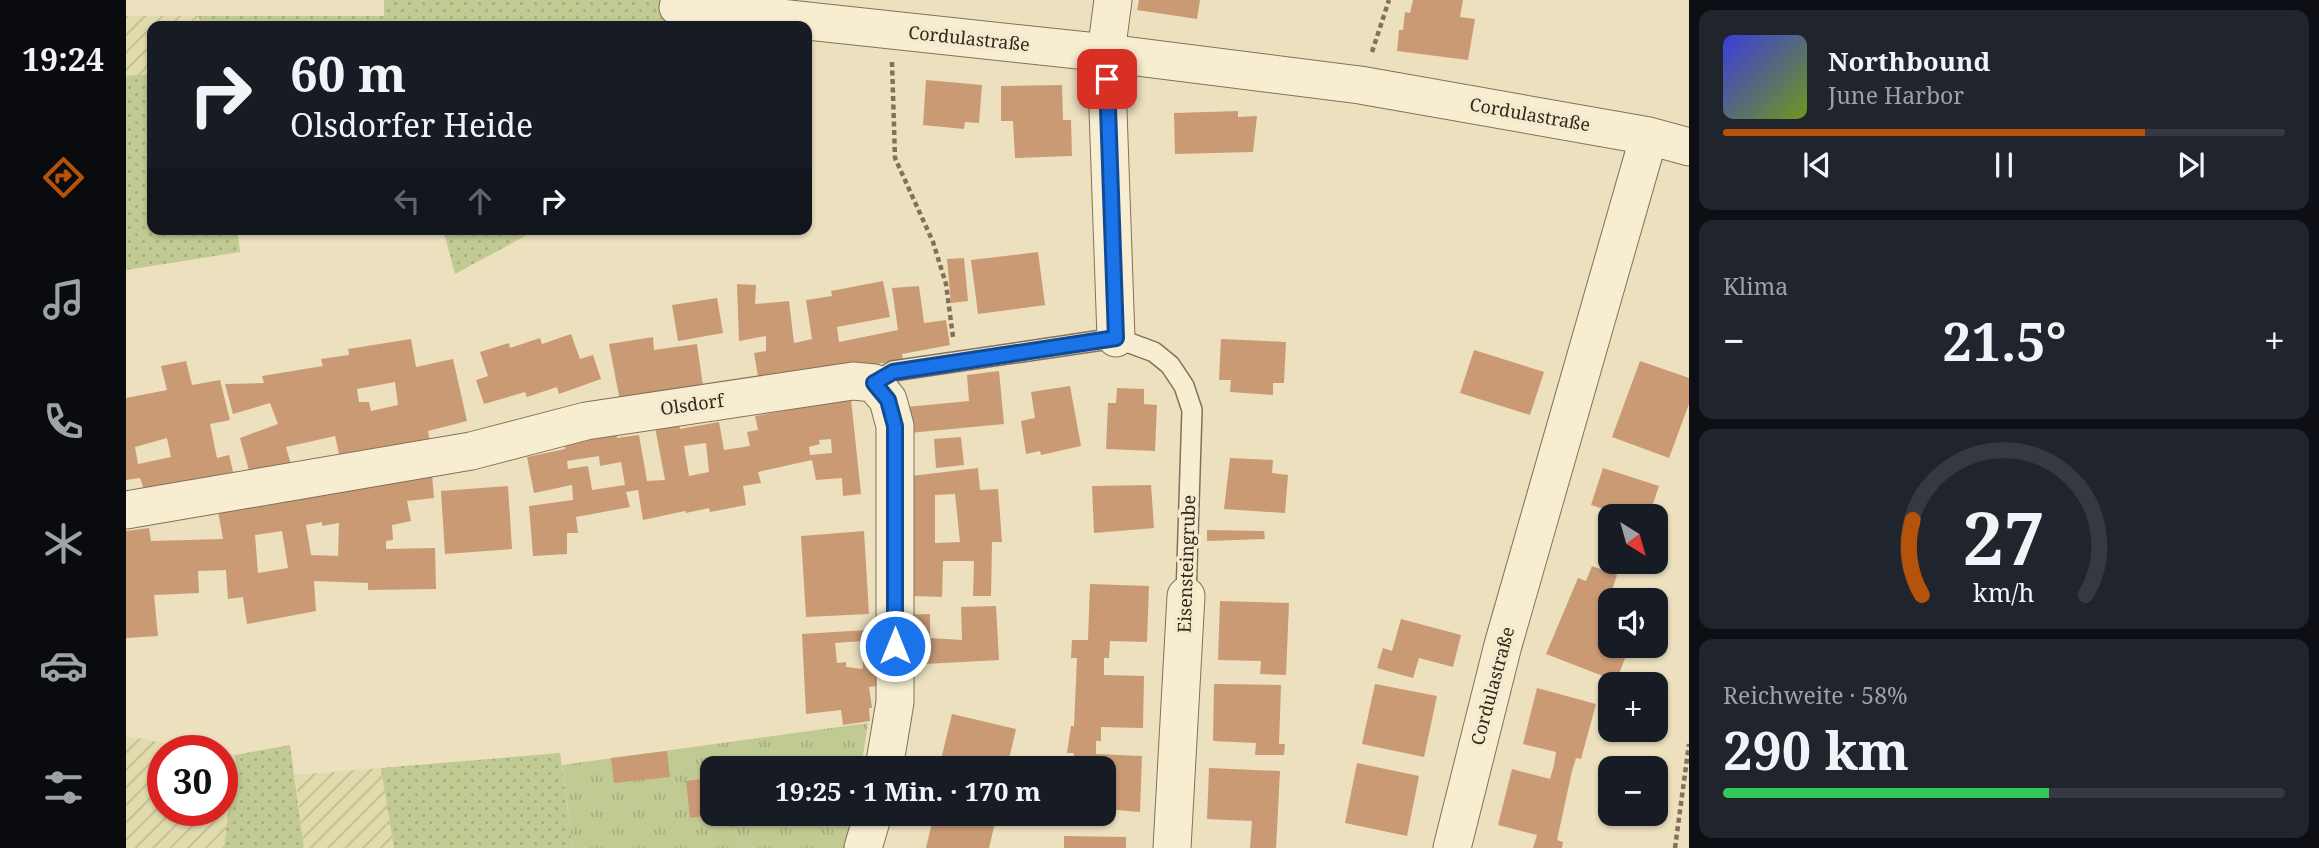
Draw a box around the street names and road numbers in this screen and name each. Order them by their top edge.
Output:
street label: Cordulastraße [907,20,1031,56]
street label: Cordulastraße [1468,92,1592,136]
street label: Olsdorf [659,388,726,420]
street label: Eisensteingrube [1172,495,1200,633]
street label: Cordulastraße [1465,624,1519,748]

